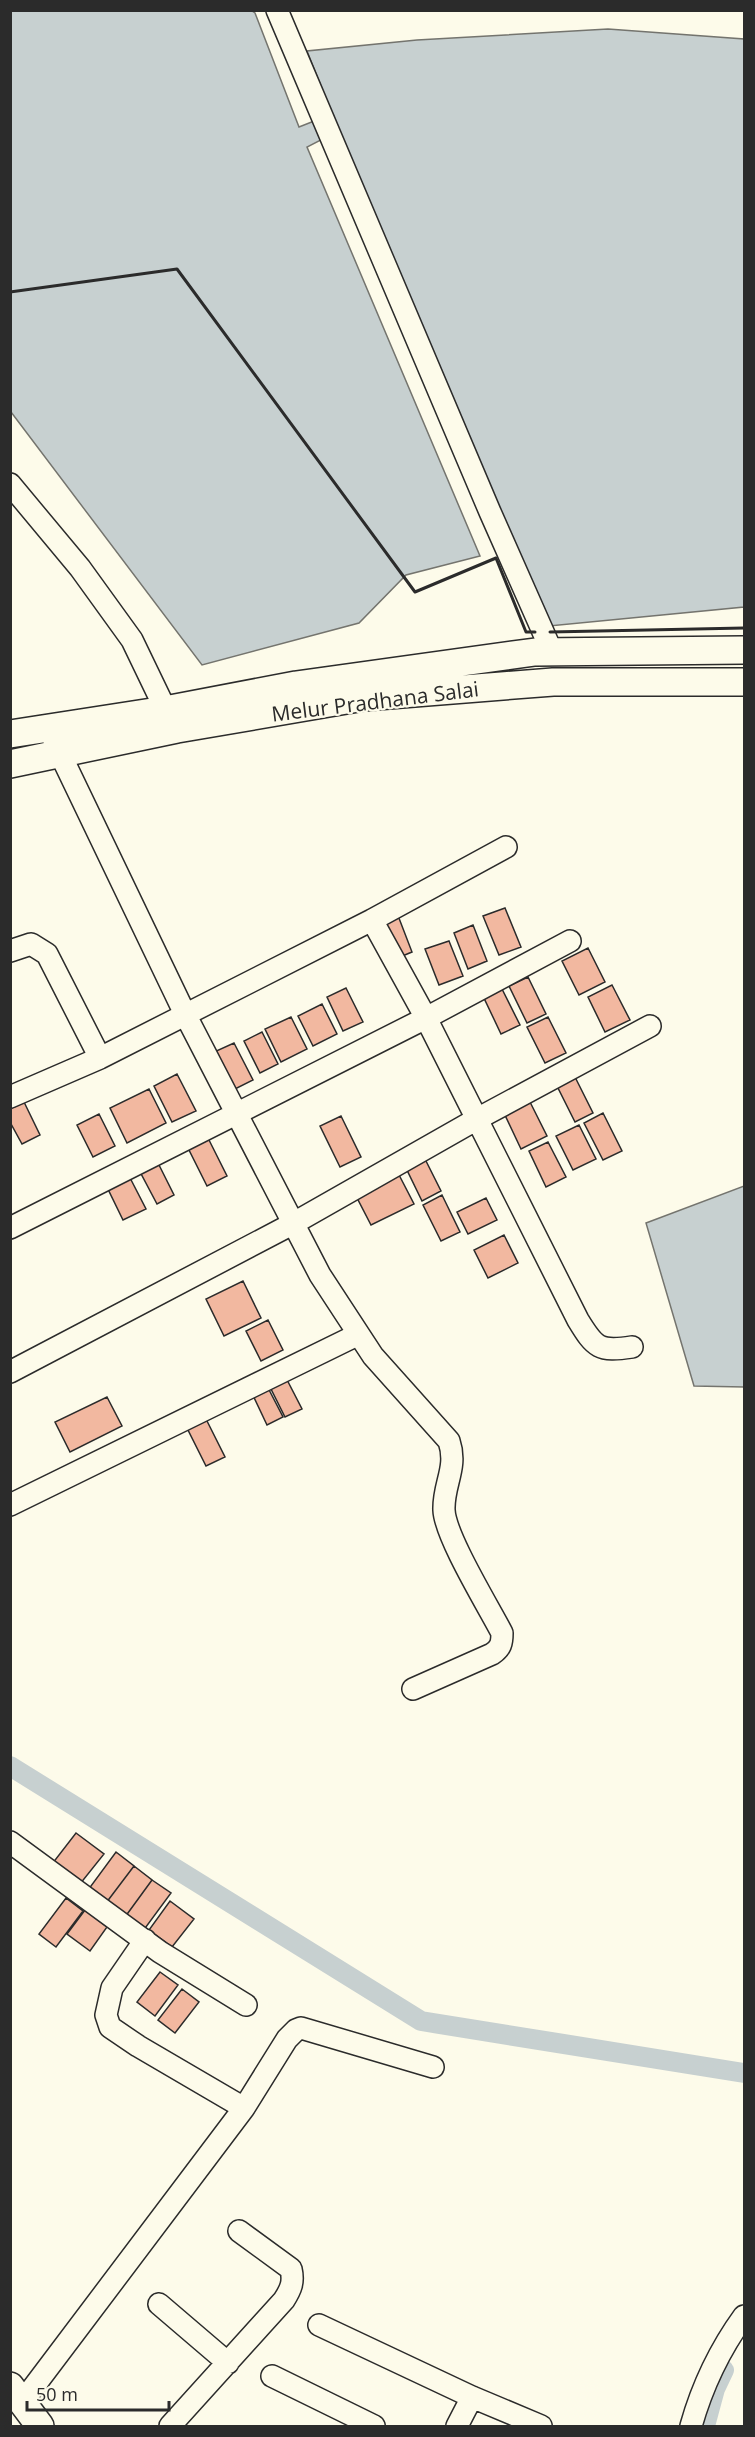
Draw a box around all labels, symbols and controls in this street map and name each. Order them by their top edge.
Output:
street label: Melur Pradhana Salai [270,674,480,728]
scale bar [27,2374,170,2412]
text: 50 m [36,2382,78,2406]

